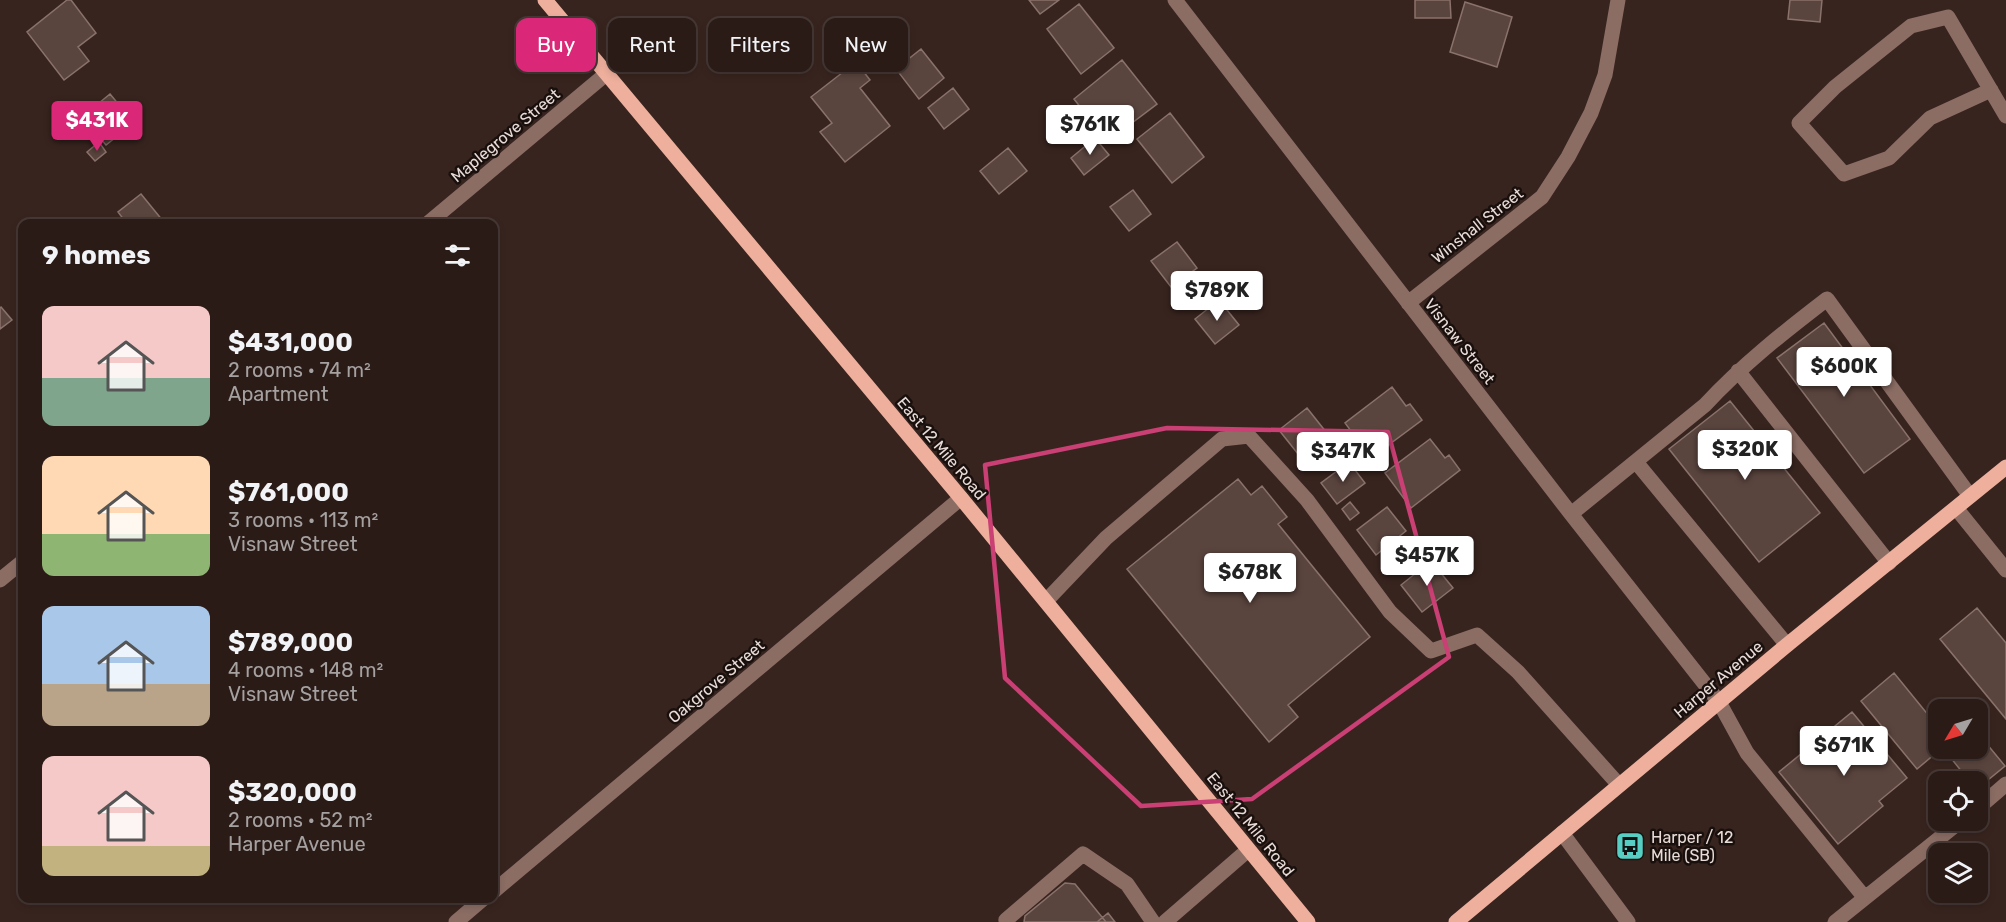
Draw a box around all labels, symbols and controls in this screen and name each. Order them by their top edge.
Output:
chip: Buy [516,18,596,72]
chip: Rent [608,18,696,72]
chip: Filters [708,18,812,72]
chip: New [824,18,908,72]
street label: Maplegrove Street [447,84,564,186]
pin: $431K [55,101,139,152]
pin: $761K [1048,105,1132,156]
text: $431K [65,108,129,132]
text: $761K [1060,112,1120,136]
street label: Winshall Street [1428,184,1527,267]
icon: filters [441,239,474,272]
text: 9 homes [42,240,151,271]
pin: $789K [1175,271,1259,322]
text: $789K [1185,278,1249,302]
street label: Visnaw Street [1420,295,1499,388]
text: $431,000 [228,327,353,358]
icon: home [90,330,162,402]
pin: $600K [1802,347,1886,398]
text: $600K [1811,354,1877,378]
text: 2 rooms · 74 m² [228,358,371,382]
text: Apartment [228,382,329,406]
street label: East 12 Mile Road [893,393,990,504]
pin: $320K [1703,430,1787,481]
pin: $347K [1301,432,1385,483]
text: $320K [1712,437,1778,461]
text: $347K [1311,439,1375,463]
text: $761,000 [228,477,349,508]
icon: home [90,480,162,552]
text: 3 rooms · 113 m² [228,508,378,532]
text: Visnaw Street [228,532,358,556]
pin: $457K [1385,536,1469,587]
text: $457K [1395,543,1459,567]
pin: $678K [1208,553,1292,604]
text: $678K [1218,560,1282,584]
text: $789,000 [228,627,353,658]
icon: home [90,630,162,702]
street label: Oakgrove Street [664,636,768,727]
street label: Harper Avenue [1670,637,1767,722]
text: 4 rooms · 148 m² [228,658,383,682]
text: Visnaw Street [228,682,358,706]
north arrow [1928,699,1988,759]
map controls [1928,699,1988,903]
pin: $671K [1802,726,1886,777]
text: $671K [1814,733,1874,757]
street label: East 12 Mile Road [1203,768,1298,880]
button: locate [1928,771,1988,831]
text: $320,000 [228,777,357,808]
icon: home [90,780,162,852]
text: 2 rooms · 52 m² [228,808,373,832]
place label: Harper / 12 Mile (SB) [1651,828,1733,865]
bus stop icon: Harper / 12 Mile (SB) [1614,830,1646,862]
text: Harper Avenue [228,832,366,856]
button: layers [1928,843,1988,903]

